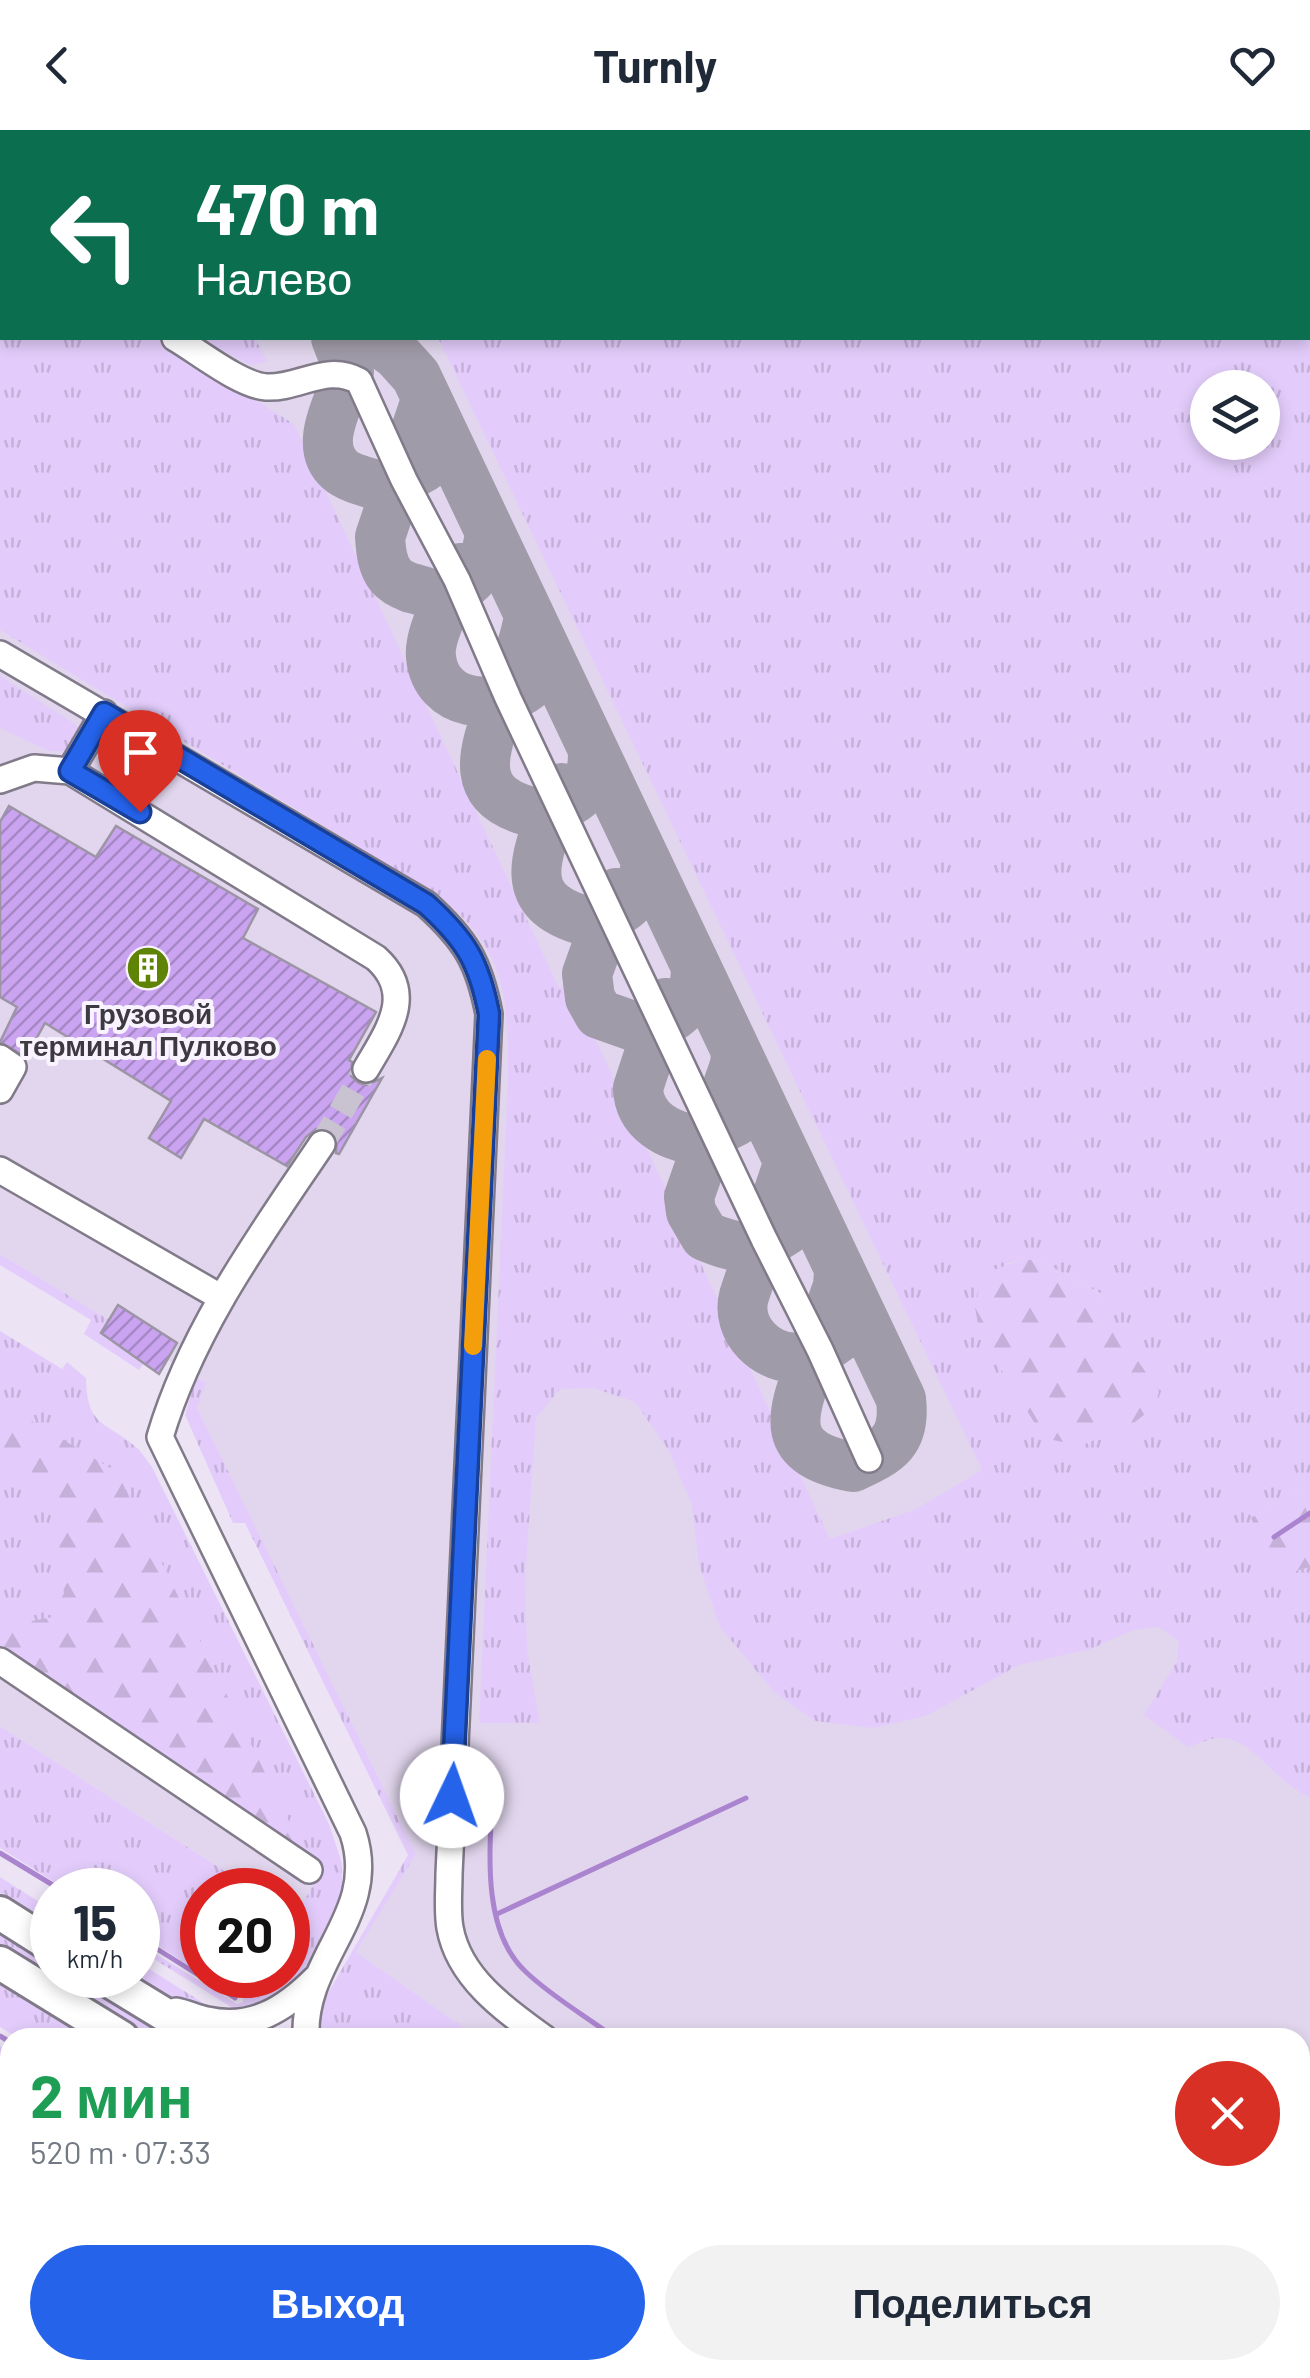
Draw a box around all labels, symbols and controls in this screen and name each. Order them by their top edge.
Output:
icon: back [30,38,85,93]
text: Turnly [593,38,717,92]
icon: heart [1225,38,1280,93]
text: 470 m [195,165,379,249]
icon: left [30,170,160,300]
text: Налево [195,250,352,304]
map controls [1190,370,1280,460]
button: layers [1190,370,1280,460]
pin [98,710,183,813]
icon: arrive [113,725,168,780]
building icon: Грузовой терминал Пулково [125,945,171,991]
place label: Грузовой терминал Пулково [19,996,277,1062]
position arrow [400,1744,504,1848]
speed limit sign: 20 [180,1868,310,1998]
text: 15 [73,1891,117,1951]
text: km/h [67,1943,123,1973]
text: 2 мин [30,2058,193,2130]
button: close [1175,2061,1280,2166]
text: 520 m · 07:33 [30,2132,211,2170]
button: Выход [30,2245,645,2360]
button: Поделиться [665,2245,1280,2360]

